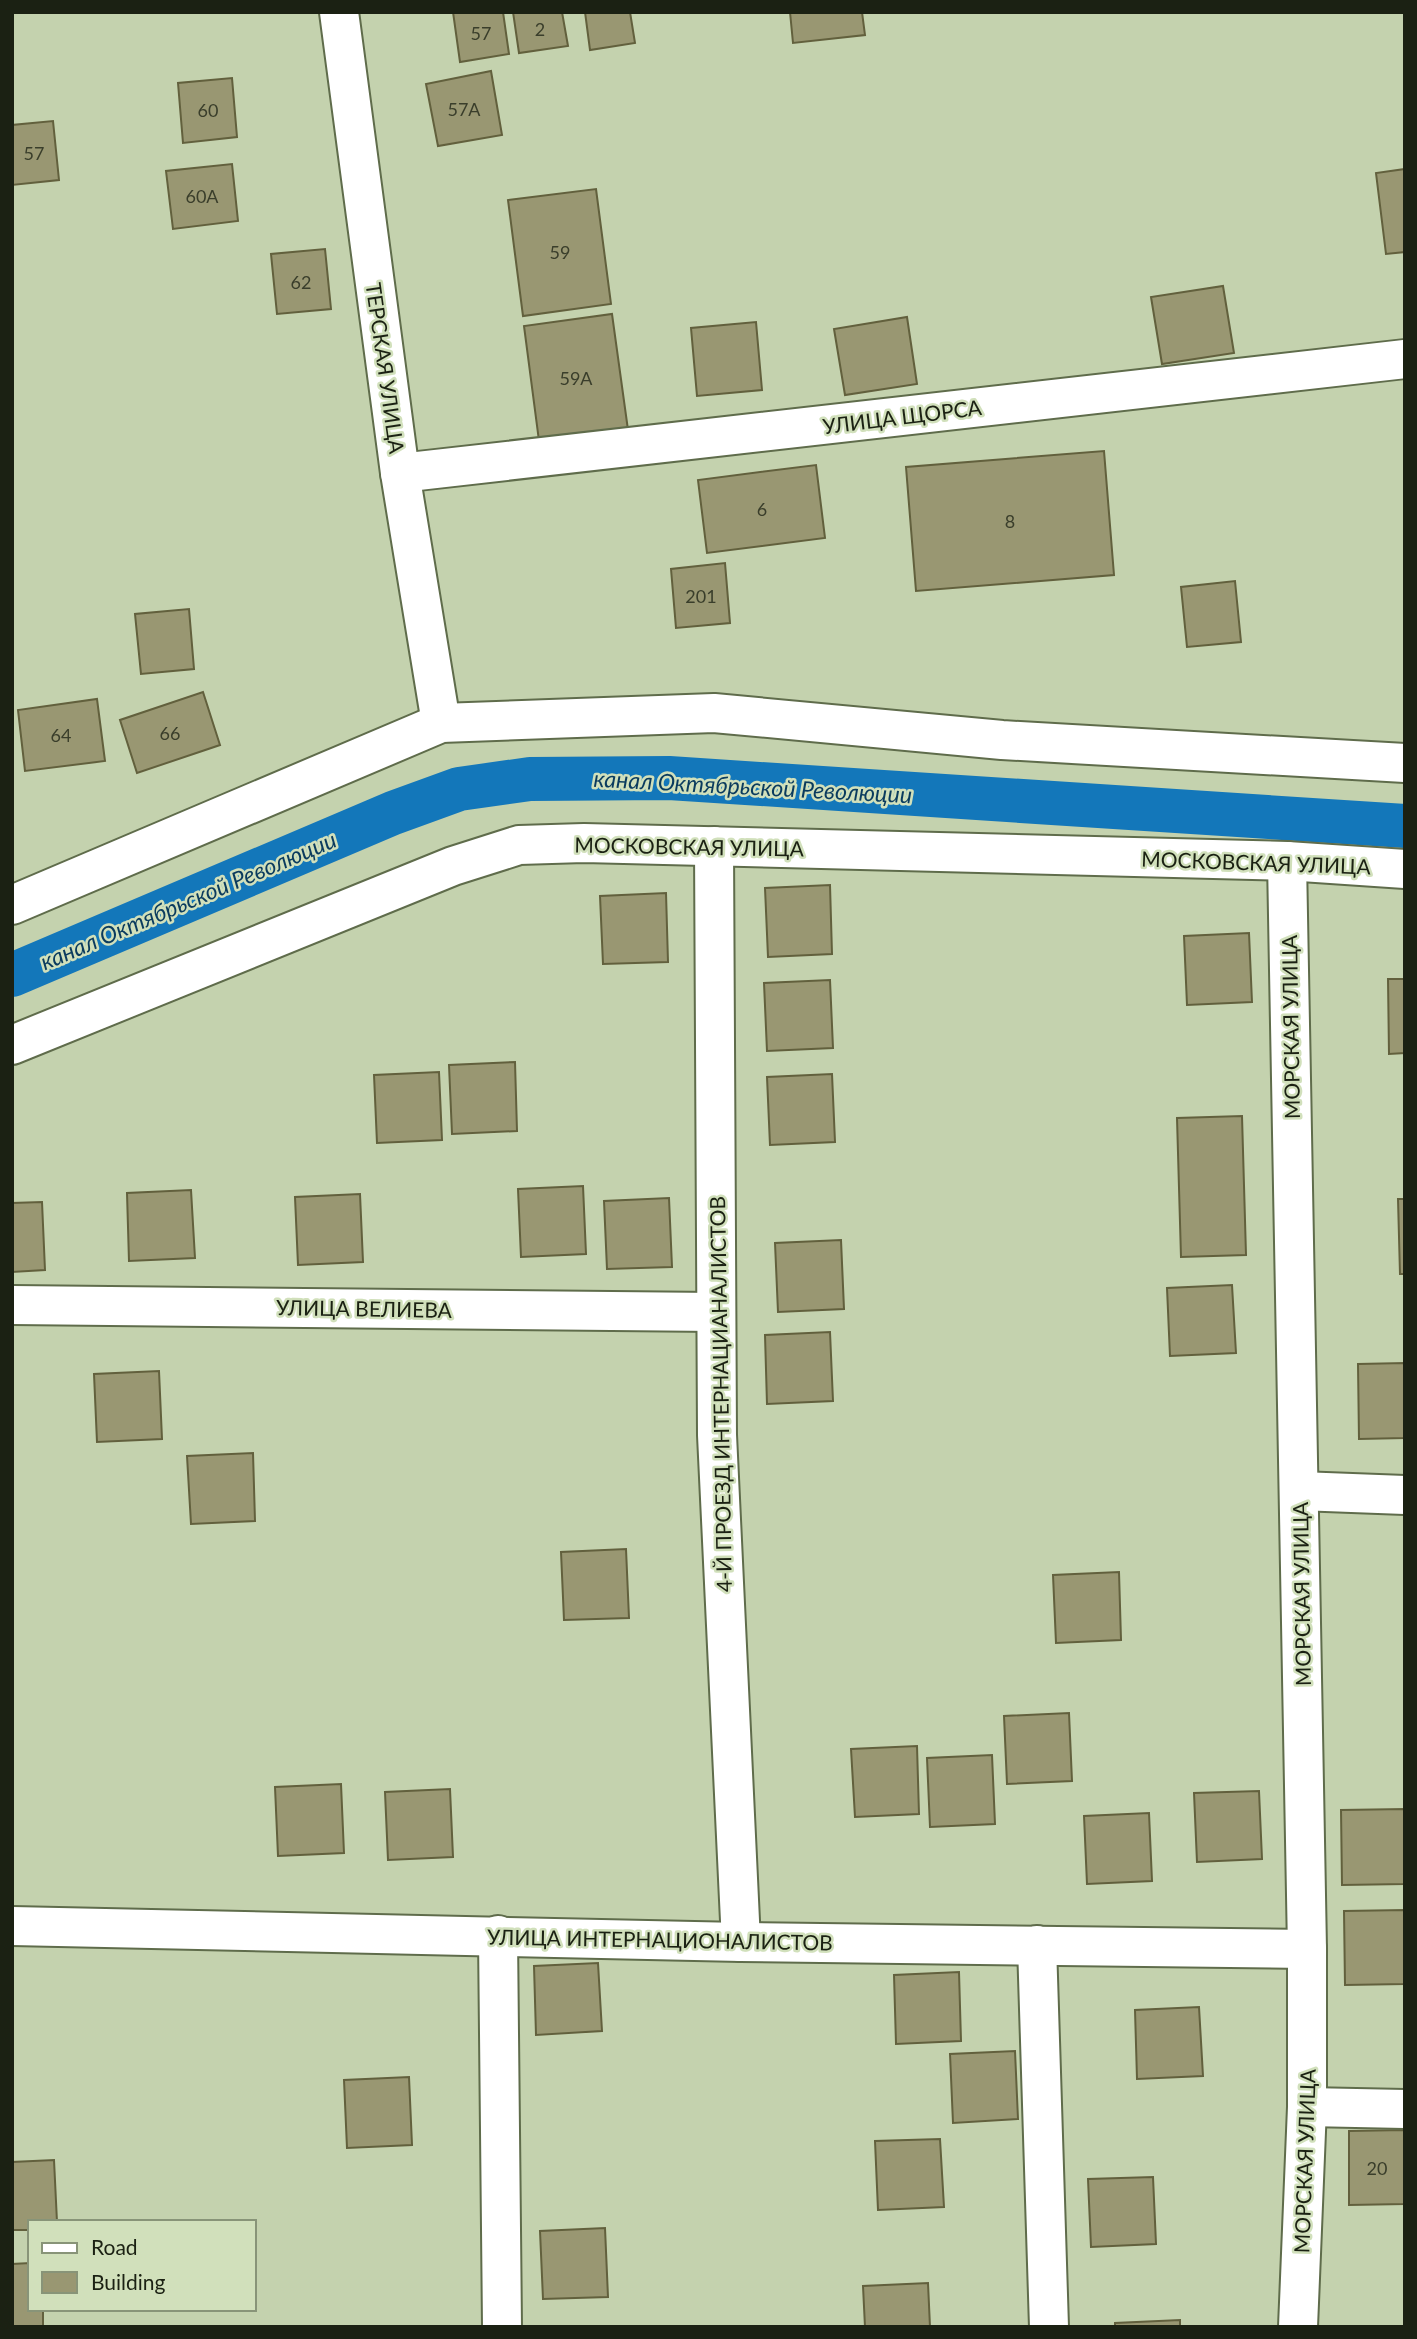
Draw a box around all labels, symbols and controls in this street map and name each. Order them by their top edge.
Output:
house number: 2 [535,18,545,40]
house number: 57 [471,22,491,44]
house number: 57А [447,98,481,120]
house number: 60 [198,99,218,121]
house number: 57 [24,142,44,164]
house number: 60А [185,185,219,207]
house number: 59 [550,241,570,263]
house number: 62 [291,271,311,293]
street label: ТЕРСКАЯ УЛИЦА [362,281,410,456]
house number: 59А [559,367,593,389]
street label: УЛИЦА ЩОРСА [821,394,984,438]
house number: 6 [757,498,767,520]
house number: 8 [1005,510,1015,532]
house number: 201 [685,585,717,607]
house number: 66 [160,722,180,744]
house number: 64 [51,724,71,746]
water label: канал Октябрьской Революции [593,764,913,808]
water label: канал Октябрьской Революции [36,825,340,975]
street label: МОСКОВСКАЯ УЛИЦА [574,831,805,861]
street label: МОСКОВСКАЯ УЛИЦА [1141,846,1372,879]
street label: МОРСКАЯ УЛИЦА [1276,934,1304,1119]
street label: 4-Й ПРОЕЗД ИНТЕРНАЦИАНАЛИСТОВ [704,1196,736,1592]
street label: УЛИЦА ВЕЛИЕВА [276,1294,453,1322]
street label: МОРСКАЯ УЛИЦА [1287,1501,1315,1686]
street label: УЛИЦА ИНТЕРНАЦИОНАЛИСТОВ [487,1923,833,1955]
street label: МОРСКАЯ УЛИЦА [1288,2068,1320,2254]
house number: 20 [1367,2157,1387,2179]
legend [28,2220,256,2311]
text: Road [91,2234,138,2259]
text: Building [91,2269,166,2294]

